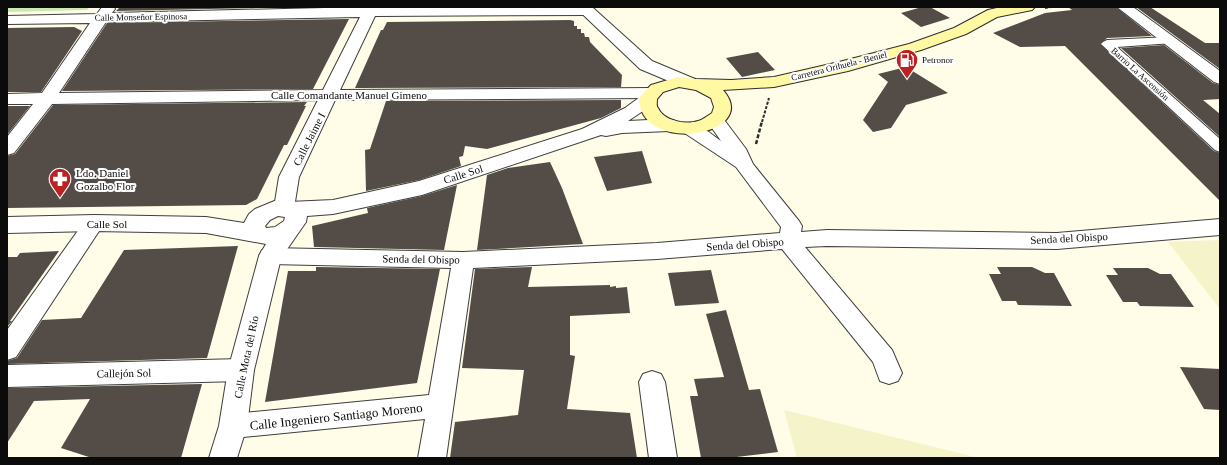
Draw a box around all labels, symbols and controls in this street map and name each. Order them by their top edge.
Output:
street label: Calle Monseñor Espinosa [95,11,187,23]
street label: Barrio La Ascensión [1109,46,1171,103]
fuel station icon: Petronor [894,47,920,80]
street label: Carretera Orihuela - Beniel [790,49,888,83]
place label: Petronor [922,55,953,65]
street label: Calle Comandante Manuel Gimeno [271,89,428,101]
street label: Calle Jaime I [290,110,328,168]
street label: Calle Sol [442,162,484,186]
pharmacy icon: Ldo. Daniel Gozalbo Flor [47,166,73,199]
place label: Ldo. Daniel Gozalbo Flor [76,167,135,192]
street label: Calle Sol [87,218,127,230]
street label: Senda del Obispo [1030,230,1109,246]
street label: Senda del Obispo [706,235,785,253]
street label: Senda del Obispo [382,252,460,266]
street label: Calle Mota del Río [231,314,261,399]
street label: Callejón Sol [97,367,151,379]
street label: Calle Ingeniero Santiago Moreno [249,400,423,433]

